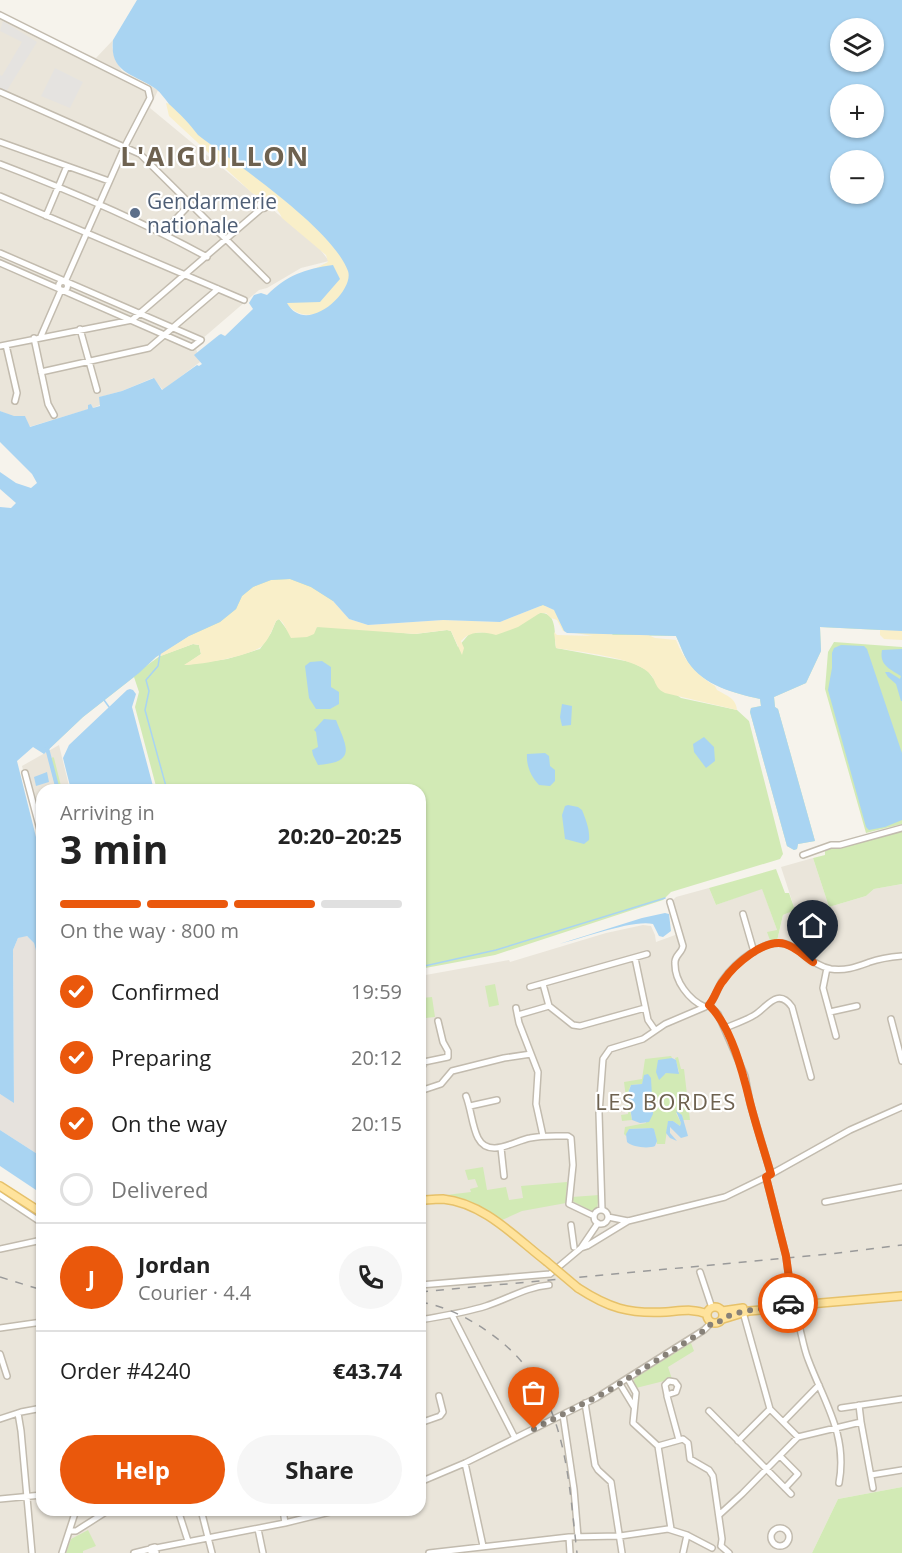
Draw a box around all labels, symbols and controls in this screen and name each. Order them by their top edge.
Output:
map controls [830,18,884,204]
button: layers [830,18,884,72]
button: + [830,84,884,138]
district label: L'AIGUILLON [120,137,310,174]
button: − [830,150,884,204]
place label: Gendarmerie nationale [147,187,277,239]
marker: Gendarmerie nationale [128,206,142,220]
text: Arriving in [60,799,155,826]
text: 20:20–20:25 [278,820,402,850]
text: 3 min [60,822,168,875]
pin [787,900,838,962]
icon: home [796,909,829,942]
text: On the way · 800 m [60,917,239,944]
icon: check [60,975,93,1008]
text: Confirmed [111,976,220,1006]
text: 19:59 [351,978,402,1005]
icon: check [60,1041,93,1074]
text: Preparing [111,1042,211,1072]
text: 20:12 [351,1044,402,1071]
district label: LES BORDES [595,1086,737,1116]
icon: check [60,1107,93,1140]
text: On the way [111,1108,227,1138]
text: 20:15 [351,1110,402,1137]
text: Delivered [111,1174,209,1204]
button: phone [339,1246,402,1309]
text: Jordan [138,1249,211,1279]
text: J [88,1262,95,1292]
courier [758,1273,818,1333]
text: Courier · 4.4 [138,1279,251,1306]
icon: car [772,1287,805,1320]
text: Order #4240 [60,1355,191,1385]
text: €43.74 [333,1355,402,1385]
pin [508,1367,559,1429]
icon: bag [517,1376,550,1409]
button: Help [60,1435,225,1504]
button: Share [237,1435,402,1504]

